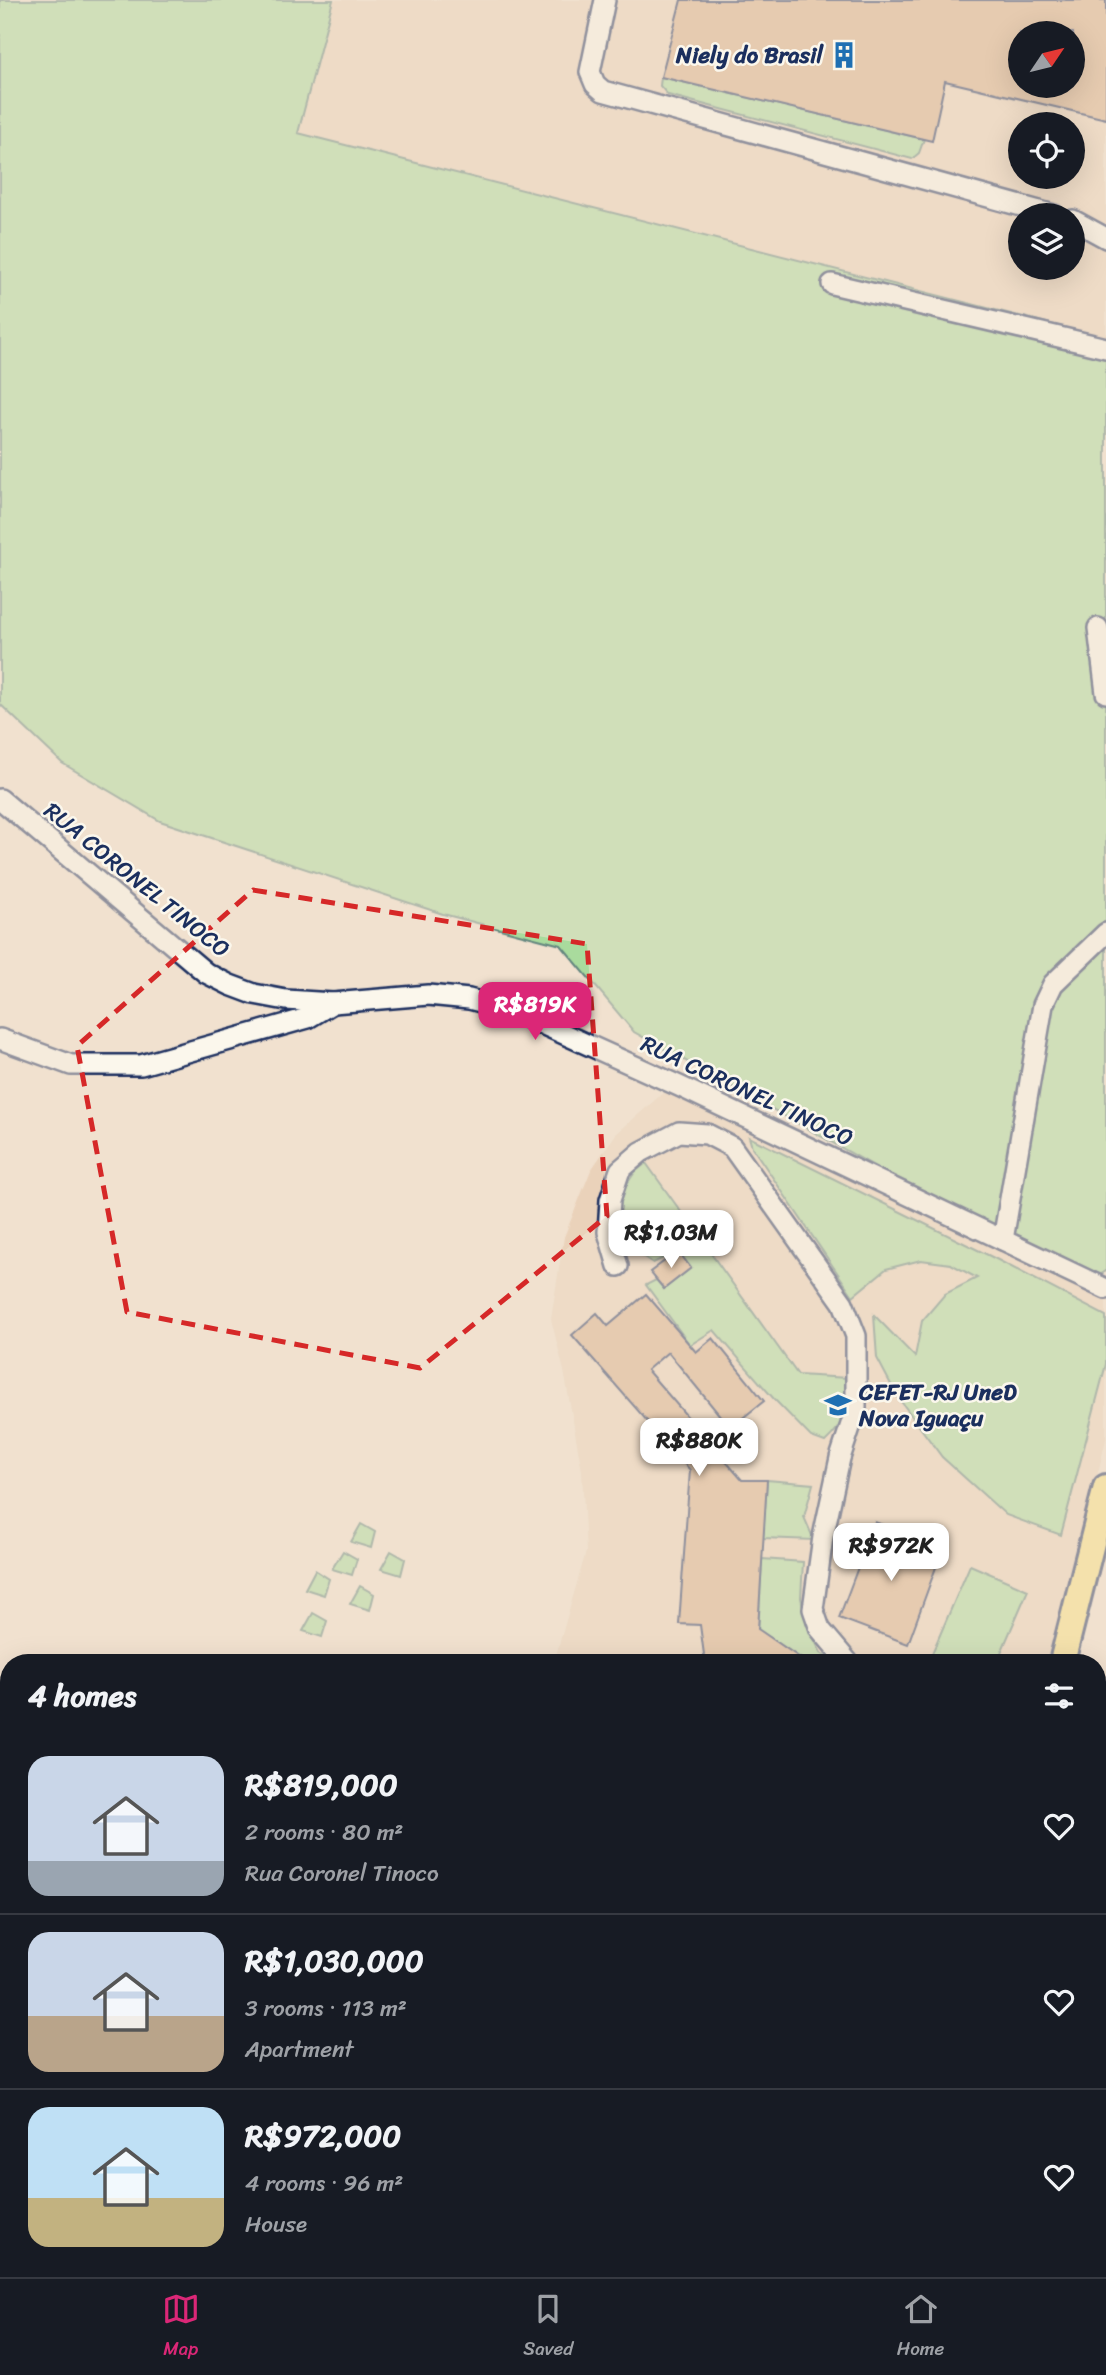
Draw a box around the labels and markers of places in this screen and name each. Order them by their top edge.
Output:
place label: Niely do Brasil [675,35,824,76]
building icon: Niely do Brasil [829,40,859,70]
pin: R$819K [478,982,592,1042]
pin: R$1.03M [606,1210,736,1270]
place label: CEFET-RJ UneD Nova Iguaçu [858,1372,1017,1439]
school or university icon: CEFET-RJ UneD Nova Iguaçu [823,1390,853,1420]
pin: R$880K [642,1418,756,1478]
pin: R$972K [834,1524,948,1583]

